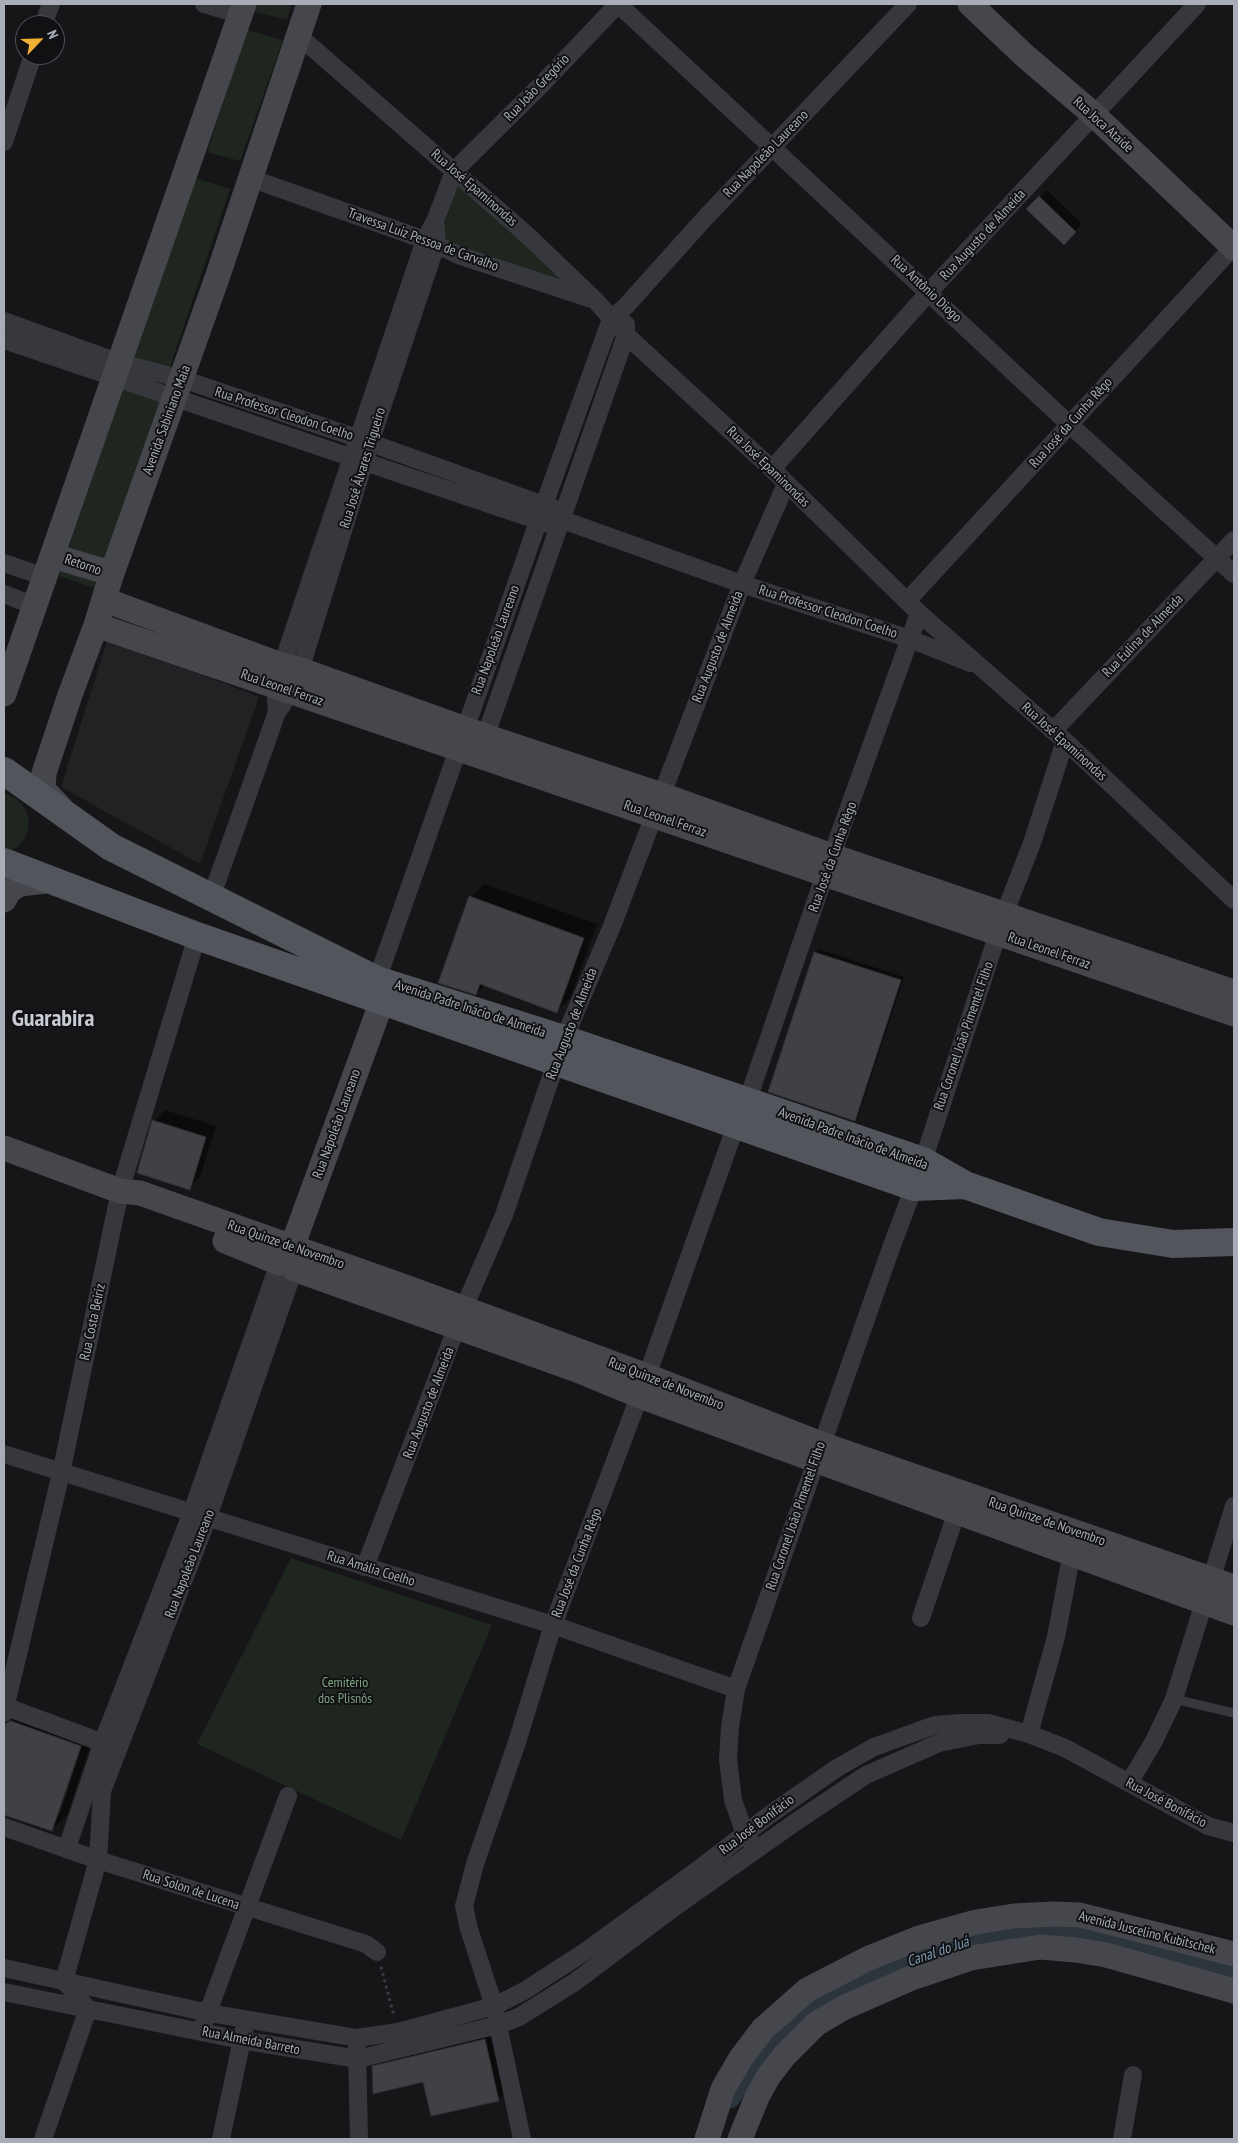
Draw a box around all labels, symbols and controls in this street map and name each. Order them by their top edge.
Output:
north arrow [15,15,65,65]
text: N [43,27,63,41]
street label: Rua João Gregório [501,51,573,125]
street label: Rua Joca Ataíde [1069,94,1137,156]
street label: Rua Napoleão Laureano [720,107,812,201]
street label: Rua José Epaminondas [427,146,521,230]
street label: Rua Augusto de Almeida [937,186,1029,284]
street label: Travessa Luiz Pessoa de Carvalho [345,205,501,275]
street label: Rua Antônio Diogo [887,252,965,326]
street label: Avenida Sabiniano Maia [139,363,195,477]
street label: Rua José da Cunha Rêgo [1026,374,1116,472]
street label: Rua Professor Cleodon Coelho [213,384,355,444]
street label: Rua José Álvares Trigueiro [337,406,389,530]
street label: Rua José Epaminondas [723,423,813,511]
street label: Retorno [62,551,104,579]
street label: Rua Professor Cleodon Coelho [757,582,899,642]
street label: Rua Napoleão Laureano [468,583,524,697]
street label: Rua Augusto de Almeida [689,589,747,705]
street label: Rua Eulina de Almeida [1099,591,1187,681]
street label: Rua Leonel Ferraz [238,666,326,710]
street label: Rua José Epaminondas [1018,699,1110,785]
street label: Rua Leonel Ferraz [621,797,709,841]
street label: Rua José da Cunha Rêgo [805,800,861,914]
street label: Rua Leonel Ferraz [1005,929,1093,973]
street label: Rua Coronel João Pimentel Filho [931,960,997,1112]
street label: Rua Augusto de Almeida [543,966,601,1082]
street label: Avenida Padre Inácio de Almeida [392,977,548,1041]
district label: Guarabira [12,1005,94,1033]
street label: Rua Napoleão Laureano [309,1067,365,1181]
street label: Avenida Padre Inácio de Almeida [776,1104,930,1174]
street label: Rua Quinze de Novembro [225,1217,347,1273]
street label: Rua Costa Beiriz [77,1282,109,1362]
street label: Rua Augusto de Almeida [400,1345,458,1461]
street label: Rua Quinze de Novembro [606,1354,726,1414]
street label: Rua Coronel João Pimentel Filho [763,1440,829,1592]
street label: Rua Quinze de Novembro [986,1494,1108,1550]
street label: Rua José da Cunha Rêgo [548,1506,606,1620]
street label: Rua Napoleão Laureano [162,1507,218,1621]
street label: Rua Amália Coelho [325,1548,417,1590]
park label: Cemitério dos Plisnôs [318,1675,372,1708]
street label: Rua José Bonifácio [1123,1775,1209,1831]
street label: Rua José Bonifácio [716,1791,798,1859]
street label: Rua Solon de Lucena [141,1866,241,1914]
street label: Avenida Juscelino Kubitschek [1077,1908,1217,1958]
water label: Canal do Juá [905,1933,971,1971]
street label: Rua Almeida Barreto [201,2023,301,2059]

